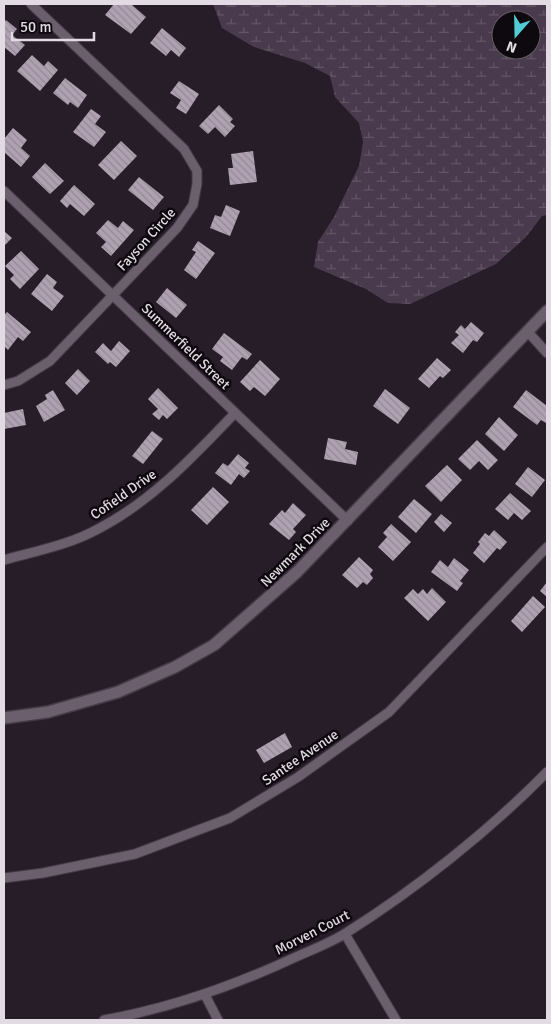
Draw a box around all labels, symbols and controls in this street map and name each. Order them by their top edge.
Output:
scale bar [12,10,95,42]
north arrow [491,10,541,60]
text: 50 m [20,18,51,36]
text: N [504,37,519,56]
street label: Fayson Circle [114,204,179,274]
street label: Summerfield Street [138,300,234,393]
street label: Cofield Drive [87,465,160,523]
street label: Newmark Drive [257,514,334,591]
street label: Santee Avenue [259,726,342,789]
street label: Morven Court [272,906,353,959]

